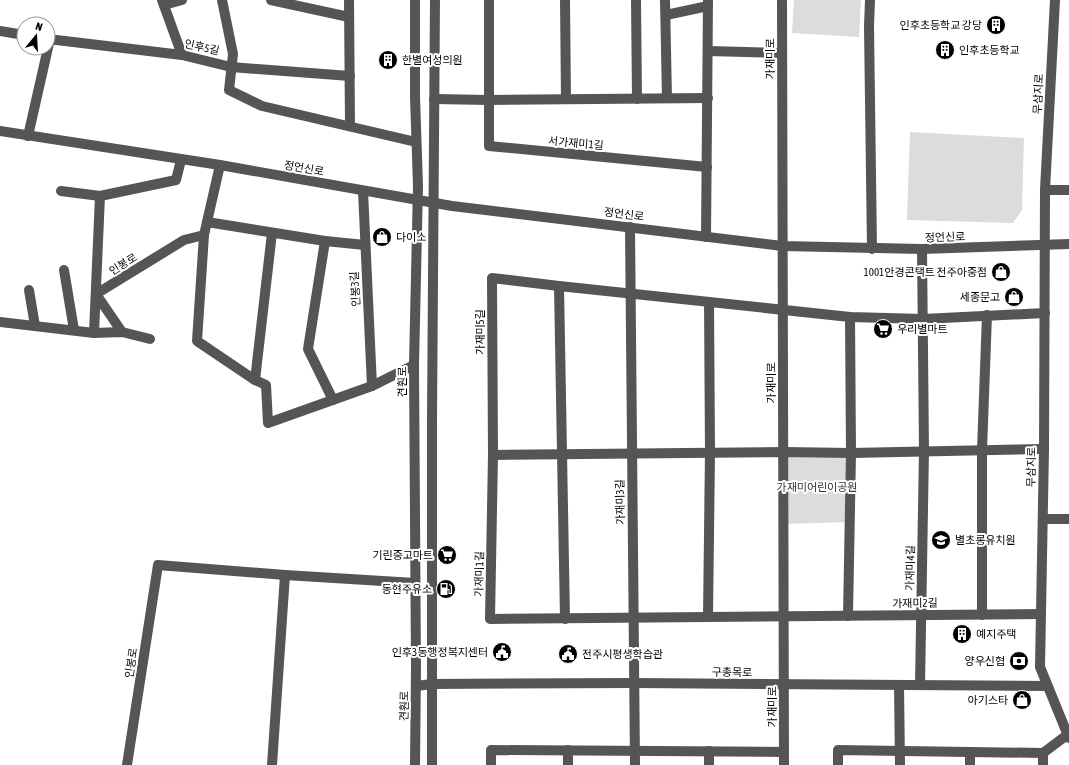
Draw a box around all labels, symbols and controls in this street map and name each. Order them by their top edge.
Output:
building icon: 인후초등학교 강당 [985,14,1007,36]
north arrow [16,16,56,56]
place label: 인후초등학교 강당 [900,19,982,31]
text: N [34,20,44,33]
street label: 인후5길 [183,37,221,57]
street label: 가재미로 [764,39,776,79]
building icon: 인후초등학교 [934,39,956,61]
place label: 인후초등학교 [959,44,1020,56]
building icon: 한별여성의원 [377,49,399,71]
place label: 한별여성의원 [402,54,463,66]
street label: 무삼지로 [1031,73,1045,115]
street label: 서가재미1길 [548,135,604,151]
street label: 정언신로 [283,159,325,177]
street label: 정언신로 [603,206,645,222]
shop icon: 다이소 [371,226,393,248]
street label: 정언신로 [925,230,965,244]
place label: 다이소 [396,231,426,243]
street label: 인봉로 [107,251,139,277]
shop icon: 1001안경콘택트 전주아중점 [990,261,1012,283]
place label: 1001안경콘택트 전주아중점 [864,266,987,278]
street label: 인봉3길 [348,271,362,307]
shop icon: 세종문고 [1003,286,1025,308]
place label: 세종문고 [960,291,1000,303]
street label: 가재미5길 [474,309,486,355]
supermarket icon: 우리별마트 [872,318,894,340]
place label: 우리별마트 [897,323,948,335]
street label: 가재미로 [765,363,777,403]
street label: 견훤로 [396,367,408,397]
street label: 무삼지로 [1025,447,1037,487]
street label: 가재미3길 [614,479,626,525]
park label: 가재미어린이공원 [777,481,857,493]
school or university icon: 별초롱유치원 [930,529,952,551]
place label: 별초롱유치원 [955,534,1016,546]
supermarket icon: 기린중고마트 [436,544,458,566]
street label: 가재미4길 [904,545,916,591]
place label: 기린중고마트 [372,549,433,561]
street label: 가재미1길 [473,551,485,597]
fuel station icon: 동현주유소 [435,578,457,600]
place label: 동현주유소 [381,583,432,595]
street label: 가재미2길 [892,597,938,609]
building icon: 예지주택 [951,623,973,645]
place label: 예지주택 [976,628,1016,640]
public building icon: 인후3동행정복지센터 [491,641,513,663]
public building icon: 전주시평생학습관 [557,643,579,665]
place label: 인후3동행정복지센터 [392,646,488,658]
street label: 인봉로 [123,647,139,679]
place label: 전주시평생학습관 [582,648,663,660]
bank icon: 양우신협 [1008,650,1030,672]
place label: 양우신협 [965,655,1005,667]
street label: 구총목로 [712,666,752,678]
street label: 가재미로 [766,687,778,727]
shop icon: 아기스타 [1011,689,1033,711]
street label: 견훤로 [398,691,410,721]
place label: 아기스타 [968,694,1008,706]

